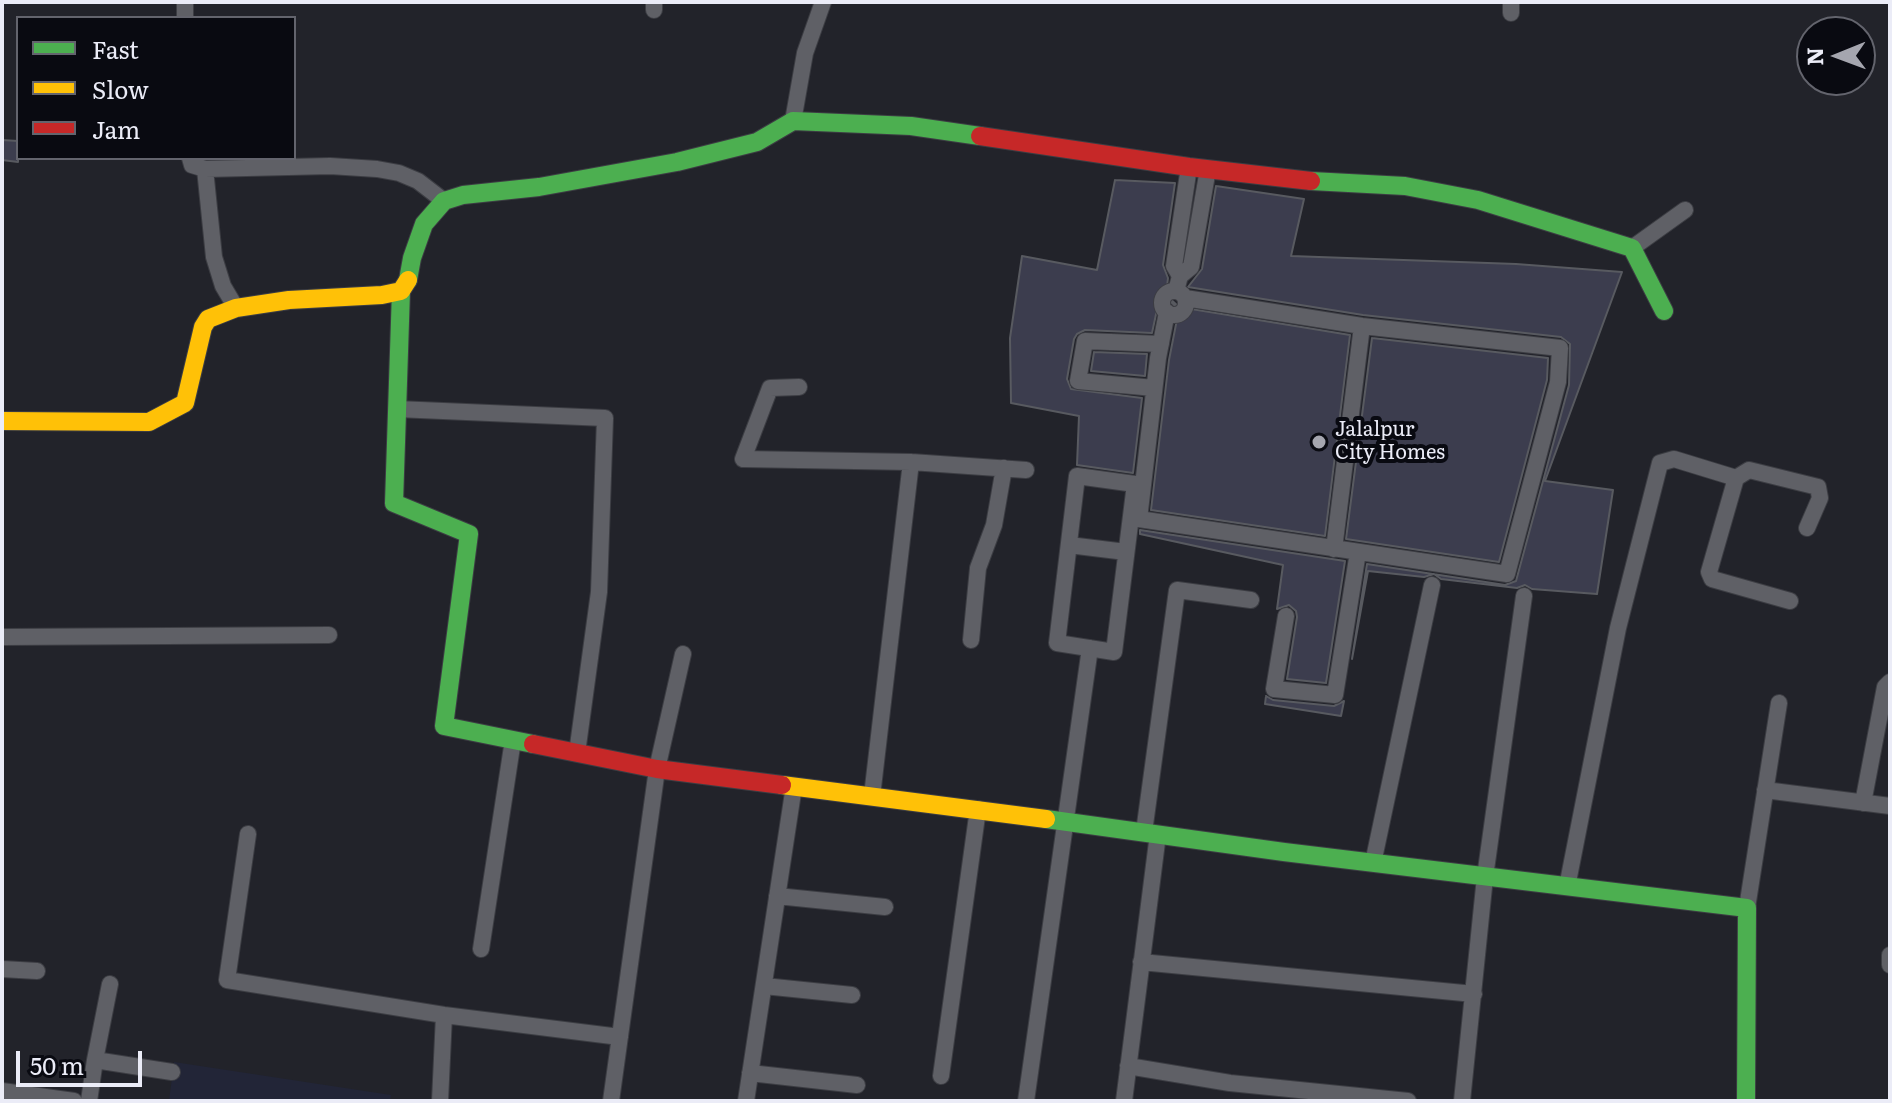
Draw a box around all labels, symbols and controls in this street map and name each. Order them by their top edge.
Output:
legend [16,16,296,160]
north arrow [1796,16,1876,96]
text: Fast [92,31,139,66]
text: N [1797,47,1830,66]
text: Slow [92,71,149,106]
text: Jam [92,111,140,146]
place label: Jalalpur City Homes [1335,418,1445,465]
marker: Jalalpur City Homes [1310,433,1328,451]
scale bar [20,1035,146,1085]
text: 50 m [30,1047,84,1082]

